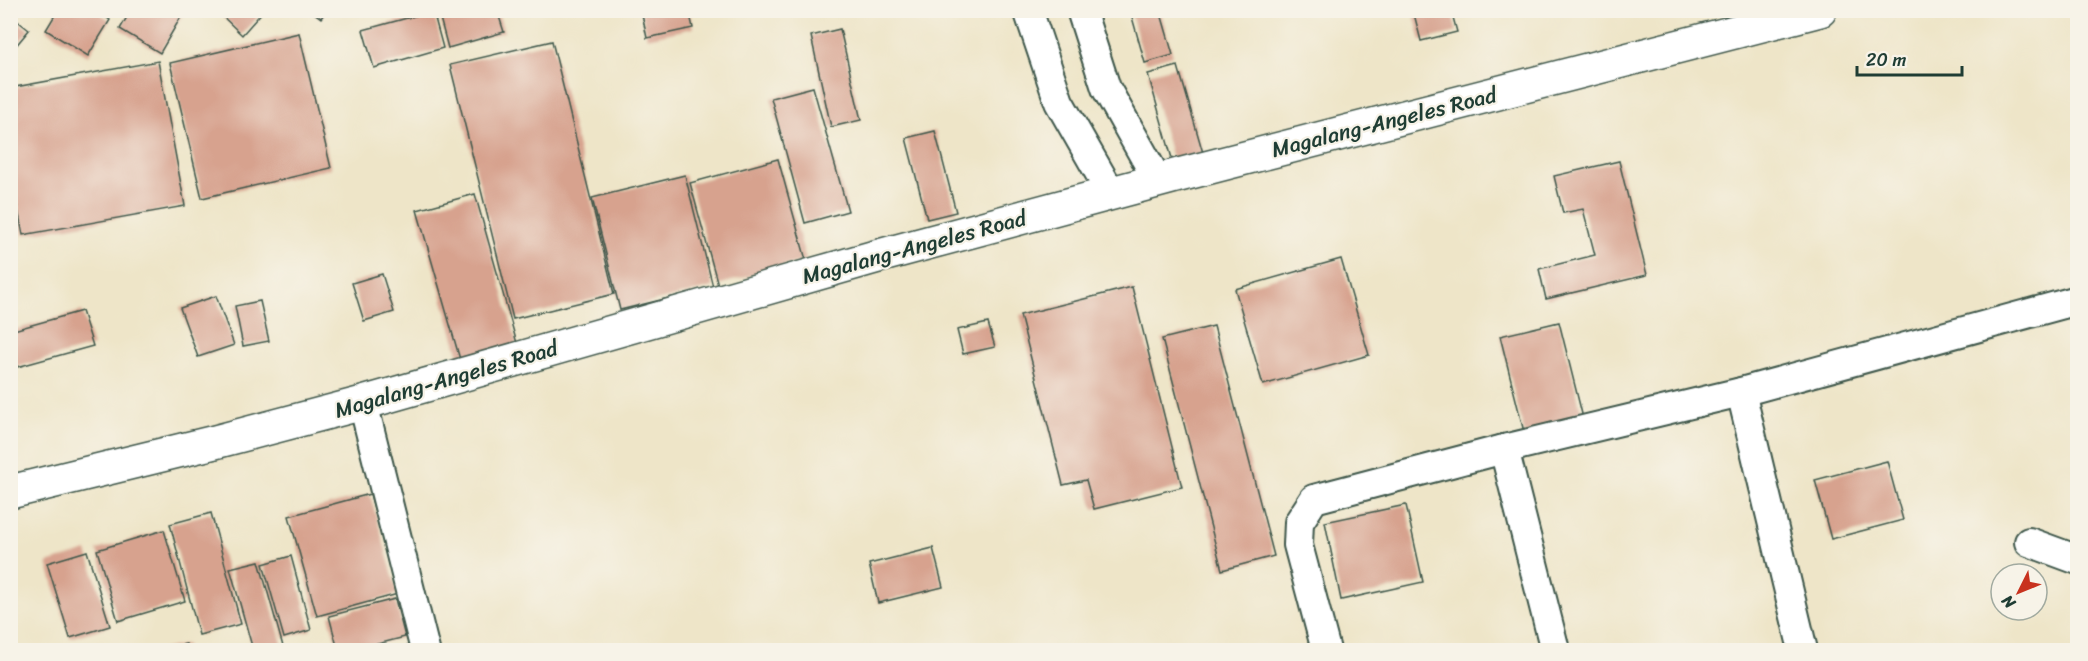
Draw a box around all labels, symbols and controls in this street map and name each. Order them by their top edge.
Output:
scale bar [1857,39,1962,77]
text: 20 m [1866,44,1906,76]
street label: Magalang-Angeles Road [1267,75,1502,169]
street label: Magalang-Angeles Road [798,198,1032,296]
street label: Magalang-Angeles Road [330,328,564,430]
north arrow [1989,562,2049,622]
text: N [1993,587,2023,617]

